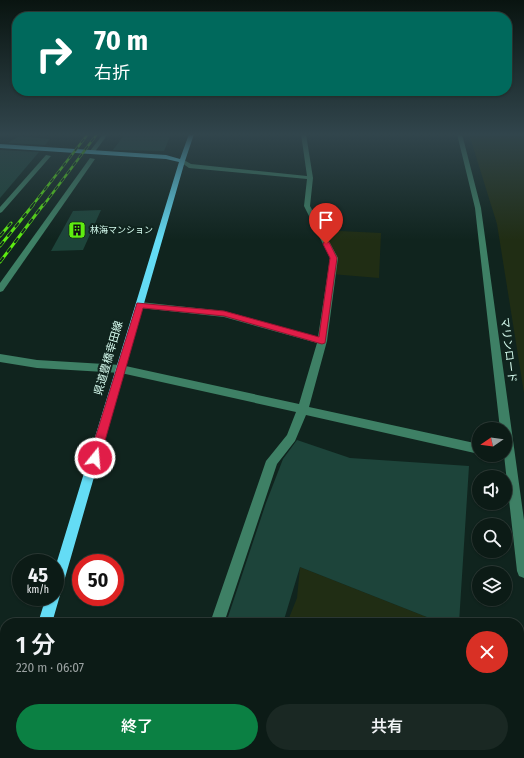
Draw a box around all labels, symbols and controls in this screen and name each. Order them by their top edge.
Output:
text: 70 m [94,24,148,57]
icon: right [28,28,80,80]
text: 右折 [94,62,130,84]
pin [309,203,343,244]
icon: arrive [315,209,337,231]
building icon: 林海マンション [67,220,87,240]
place label: 林海マンション [90,225,153,235]
street label: マリンロード [498,317,519,384]
street label: 県道豊橋幸田線 [92,319,125,397]
north arrow [472,422,512,462]
map controls [472,422,512,606]
position arrow [74,437,116,479]
button: sound [472,470,512,510]
button: search [472,518,512,558]
speed limit sign: 50 [72,554,124,606]
text: 45 [28,563,48,587]
button: layers [472,566,512,606]
text: km/h [27,584,49,596]
text: 1 分 [16,631,55,659]
button: close [466,631,508,673]
text: 220 m · 06:07 [16,660,84,675]
button: 終了 [16,704,258,750]
button: 共有 [266,704,508,750]

